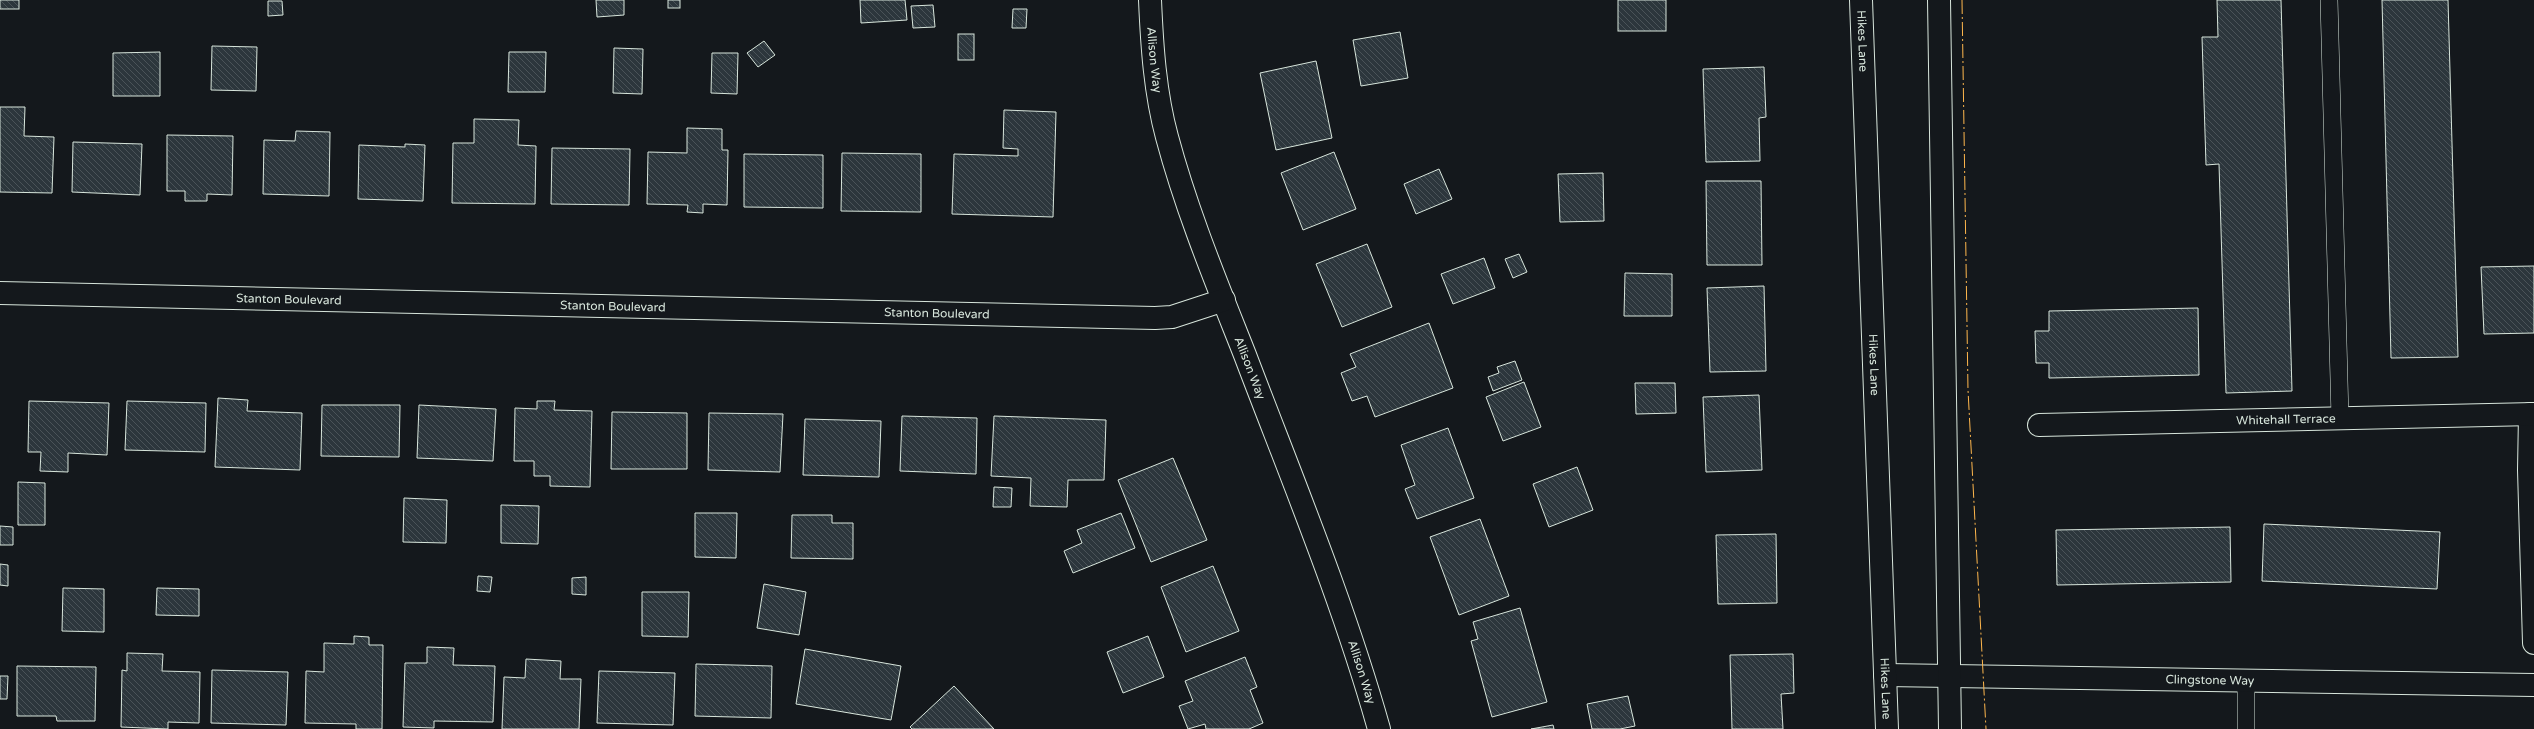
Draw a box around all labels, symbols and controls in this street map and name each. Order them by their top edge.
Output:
street label: Hikes Lane [1854,10,1871,72]
street label: Allison Way [1144,26,1165,94]
street label: Stanton Boulevard [236,291,342,307]
street label: Stanton Boulevard [560,298,666,314]
street label: Stanton Boulevard [884,305,990,321]
street label: Hikes Lane [1866,334,1882,396]
street label: Allison Way [1232,335,1269,402]
street label: Whitehall Terrace [2236,411,2336,428]
street label: Allison Way [1345,638,1379,706]
street label: Hikes Lane [1877,657,1894,720]
street label: Clingstone Way [2165,672,2255,688]

